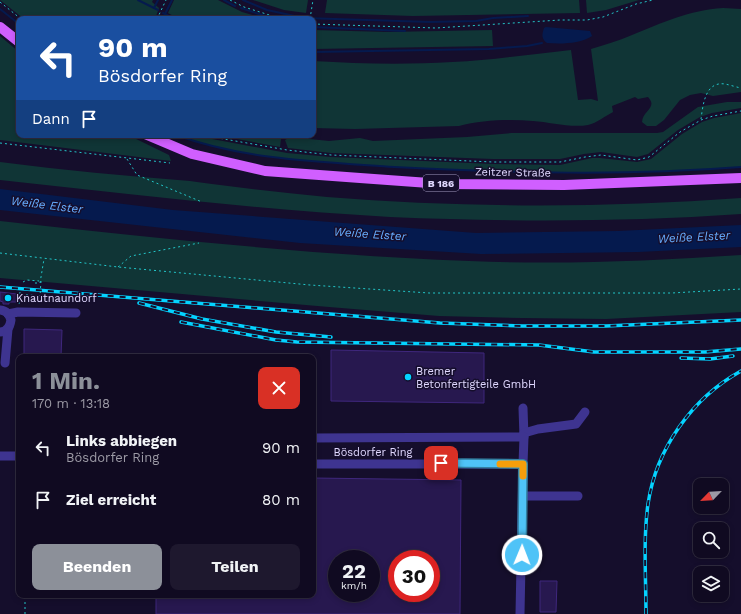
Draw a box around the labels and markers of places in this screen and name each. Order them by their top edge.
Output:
place label: Knautnaundorf [16,292,97,305]
marker: Knautnaundorf [3,293,13,303]
place label: Bremer Betonfertigteile GmbH [416,365,536,391]
marker: Bremer Betonfertigteile GmbH [403,372,413,382]
pin [424,446,458,480]

